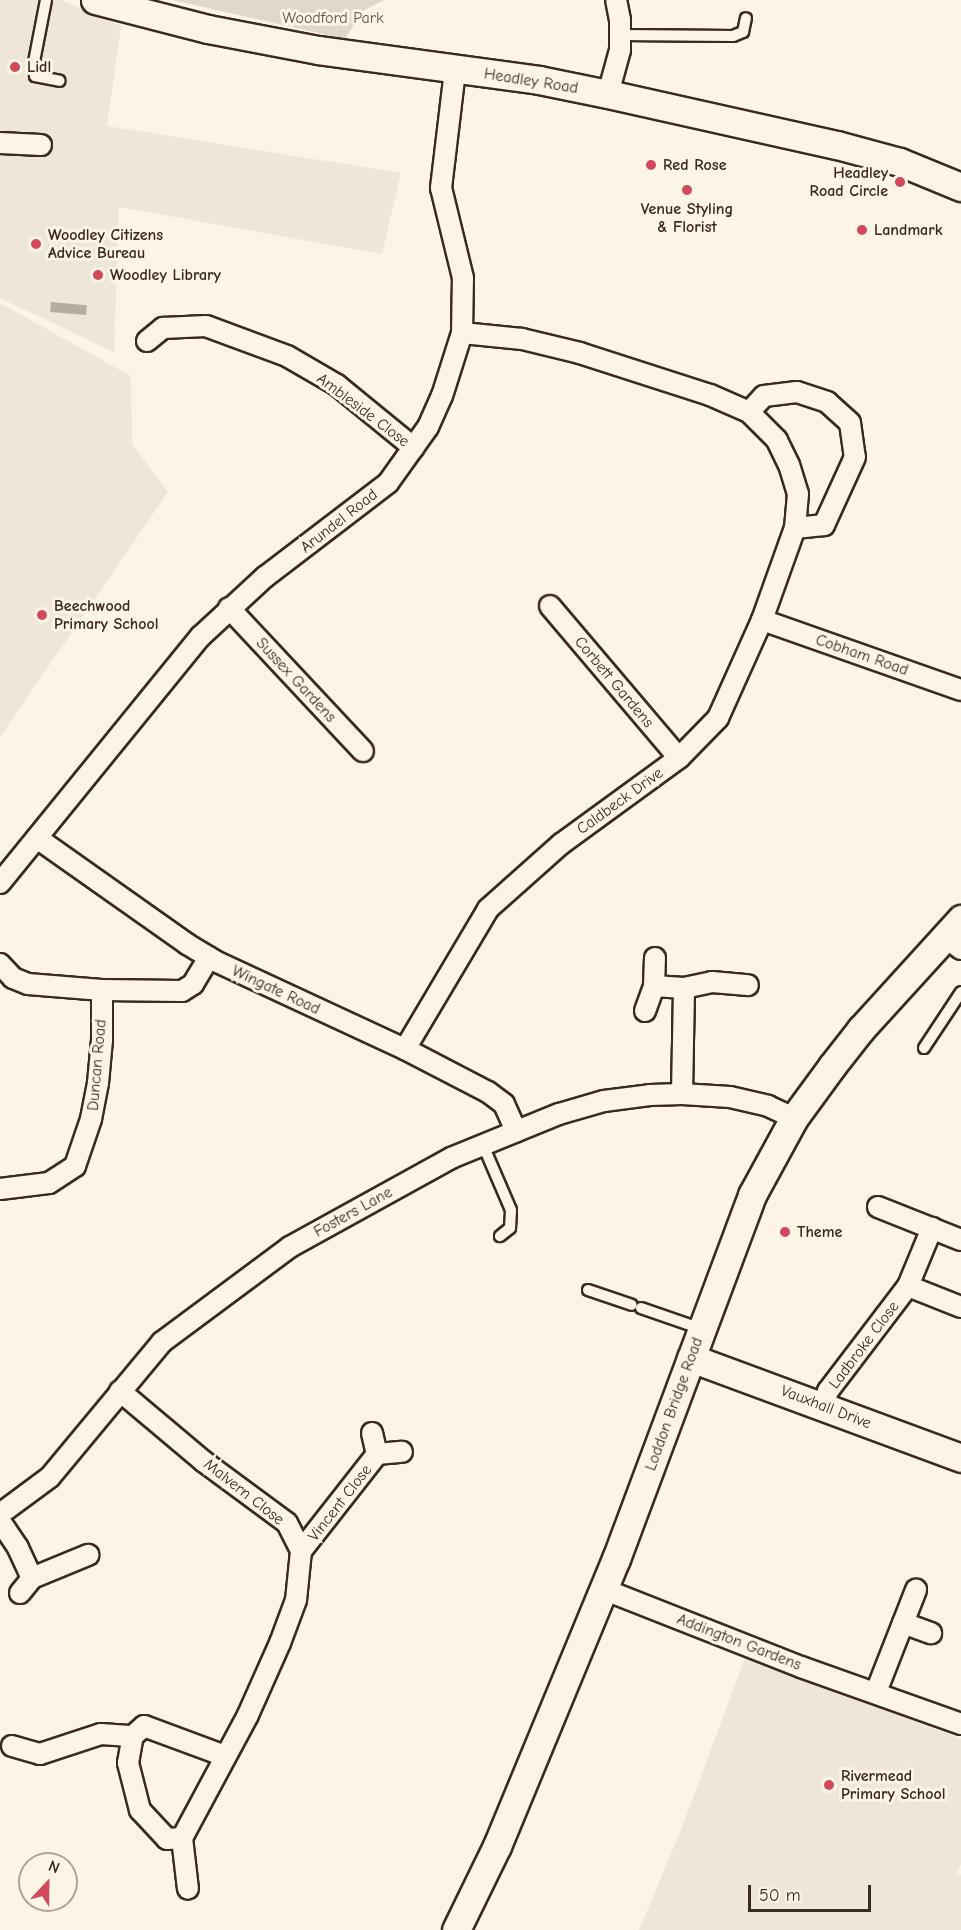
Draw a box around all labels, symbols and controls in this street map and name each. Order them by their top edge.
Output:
park label: Woodford Park [282,8,384,28]
place label: Lidl [27,57,51,77]
marker: Lidl [8,60,22,74]
street label: Headley Road [483,64,579,98]
place label: Red Rose [663,155,726,175]
marker: Red Rose [644,158,658,172]
place label: Headley Road Circle [810,163,888,201]
marker: Headley Road Circle [893,175,907,189]
marker: Venue Styling & Florist [680,183,694,197]
place label: Venue Styling & Florist [641,199,733,237]
place label: Landmark [874,220,942,240]
marker: Landmark [855,223,869,237]
place label: Woodley Citizens Advice Bureau [48,225,163,263]
marker: Woodley Citizens Advice Bureau [29,237,43,251]
place label: Woodley Library [110,265,221,285]
marker: Woodley Library [91,268,105,282]
street label: Ambleside Close [313,369,413,451]
street label: Arundel Road [297,485,381,557]
place label: Beechwood Primary School [54,596,159,634]
marker: Beechwood Primary School [35,608,49,622]
street label: Cobham Road [813,630,911,680]
street label: Corbett Gardens [570,632,658,732]
street label: Sussex Gardens [252,634,340,726]
street label: Caldbeck Drive [573,763,667,839]
street label: Wingate Road [229,961,323,1019]
street label: Duncan Road [83,1018,111,1112]
street label: Fosters Lane [310,1183,396,1241]
place label: Theme [797,1222,842,1242]
marker: Theme [778,1225,792,1239]
street label: Ladbroke Close [825,1297,903,1393]
street label: Loddon Bridge Road [641,1335,707,1473]
street label: Vauxhall Drive [778,1381,874,1433]
street label: Malvern Close [200,1455,288,1529]
street label: Vincent Close [304,1461,376,1545]
street label: Addington Gardens [674,1609,804,1675]
place label: Rivermead Primary School [841,1766,946,1804]
marker: Rivermead Primary School [822,1778,836,1792]
north arrow [18,1852,78,1912]
text: N [46,1857,62,1877]
scale bar [751,1873,874,1911]
text: 50 m [759,1885,801,1906]

